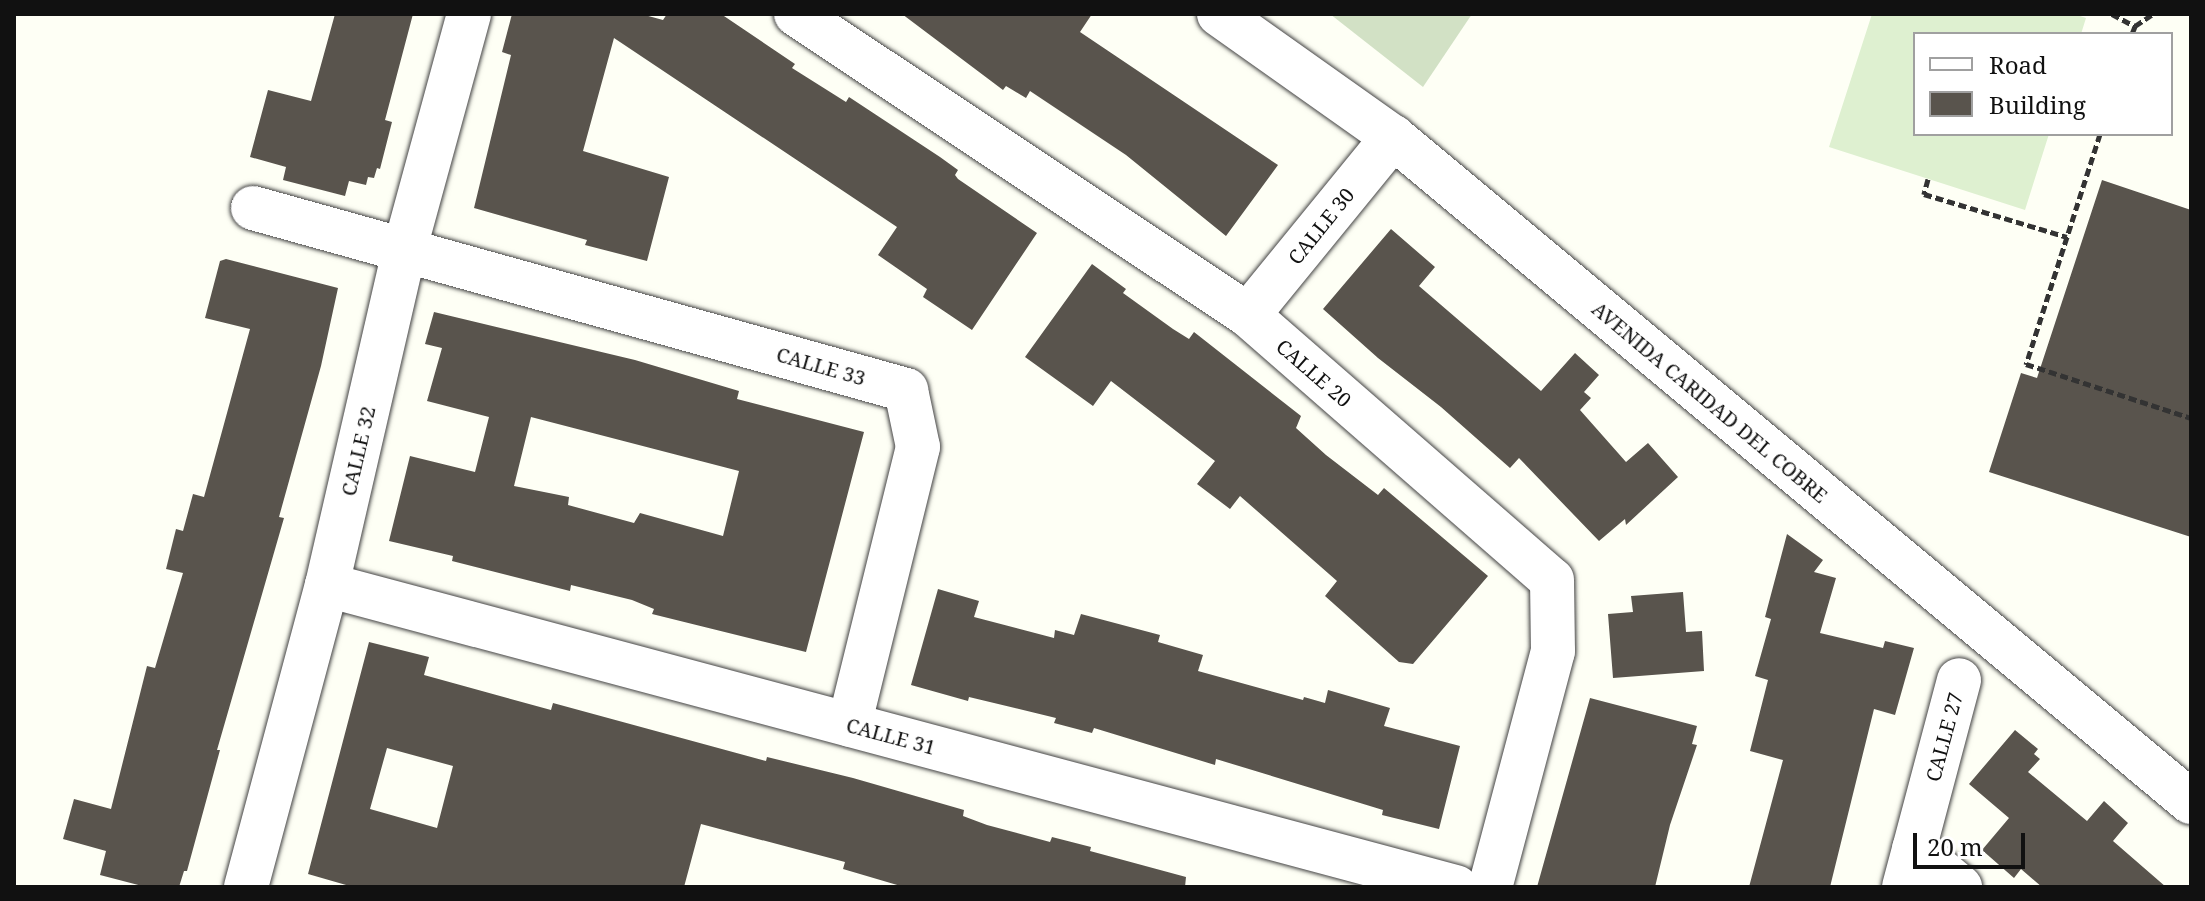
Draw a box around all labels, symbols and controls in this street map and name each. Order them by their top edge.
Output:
legend [1913,32,2173,136]
text: Road [1989,48,2047,81]
text: Building [1989,88,2086,121]
street label: CALLE 30 [1283,183,1359,269]
street label: AVENIDA CARIDAD DEL COBRE [1587,296,1833,508]
street label: CALLE 20 [1272,334,1356,412]
street label: CALLE 33 [774,342,868,390]
street label: CALLE 32 [336,404,380,498]
street label: CALLE 27 [1921,690,1967,784]
street label: CALLE 31 [844,713,938,759]
scale bar [1917,817,2029,867]
text: 20 m [1927,830,1983,863]

